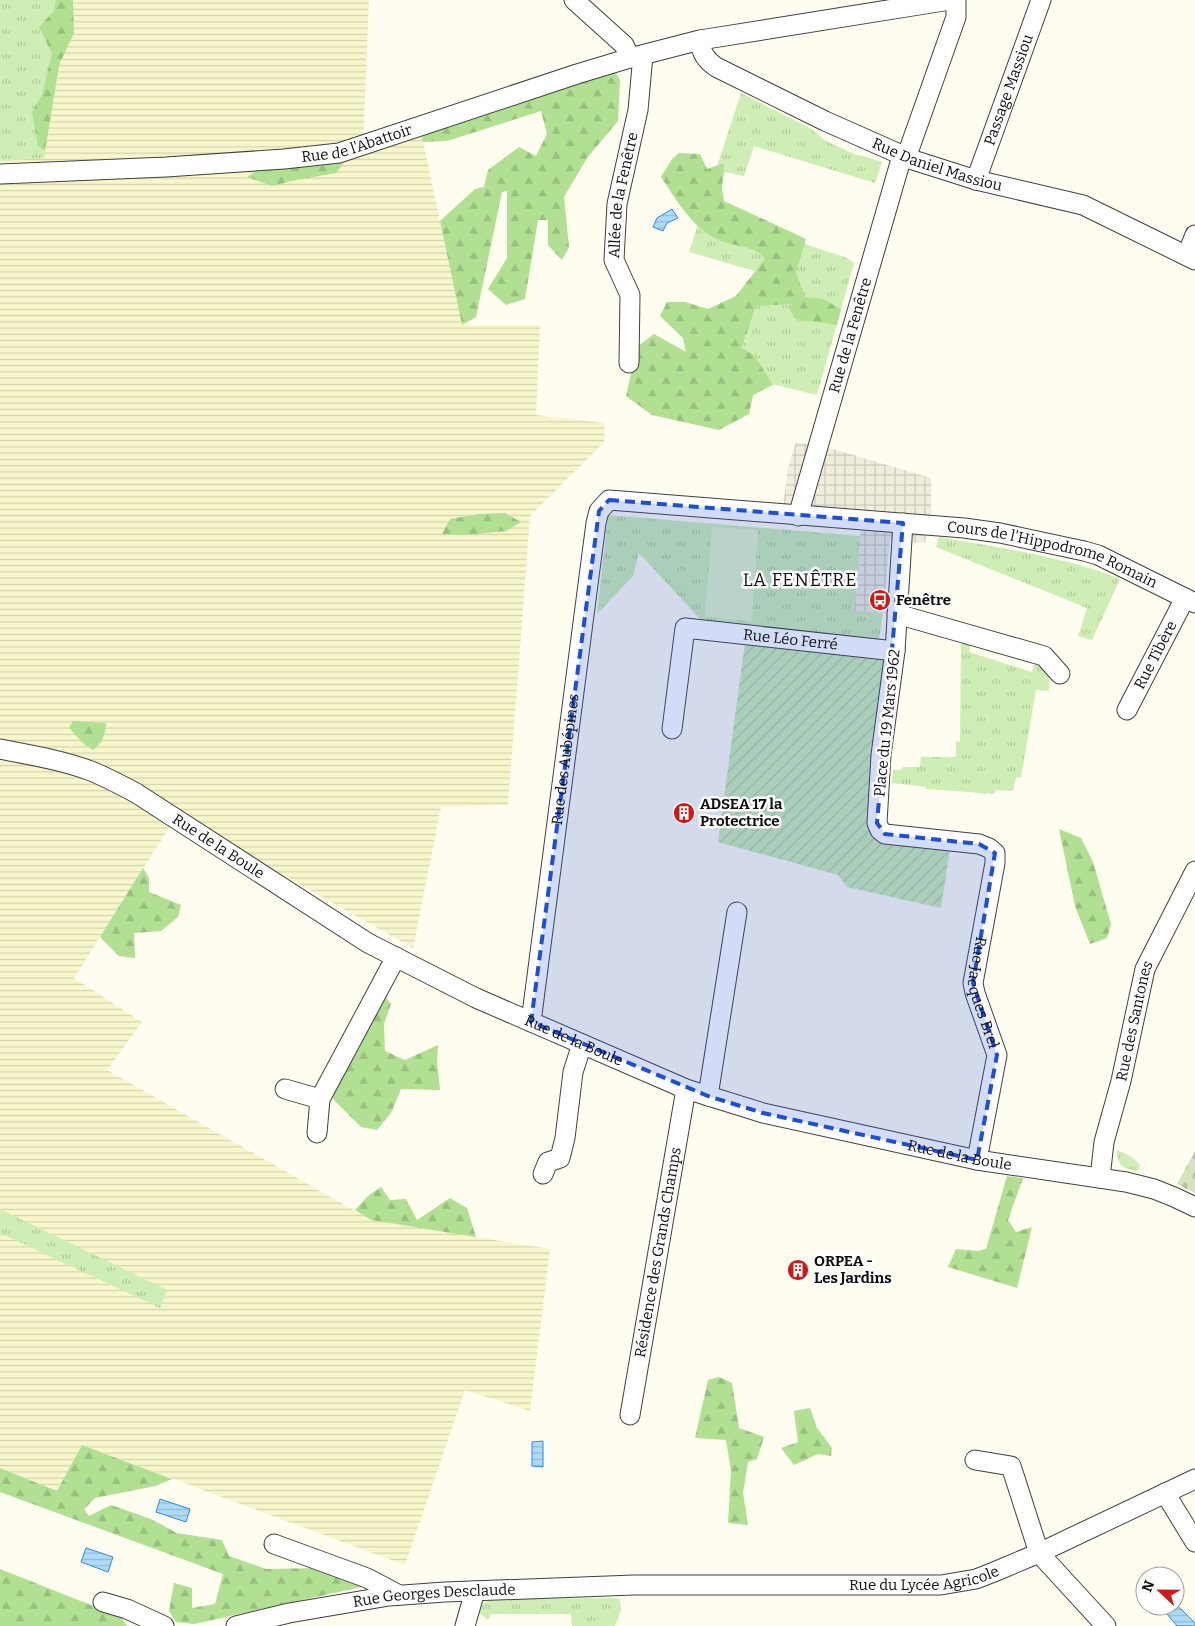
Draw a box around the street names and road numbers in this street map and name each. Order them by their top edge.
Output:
street label: Passage Massiou [980,32,1037,148]
street label: Rue de l'Abattoir [300,120,415,166]
street label: Allée de la Fenêtre [605,131,642,259]
street label: Rue Daniel Massiou [869,134,1004,195]
street label: Rue de la Fenêtre [825,276,875,395]
street label: Cours de l'Hippodrome Romain [947,518,1161,592]
street label: Rue Tibère [1130,618,1181,692]
street label: Rue Léo Ferré [742,625,839,654]
street label: Place du 19 Mars 1962 [870,648,904,798]
street label: Rue des Aubépines [548,692,583,826]
street label: Rue de la Boule [169,810,268,883]
street label: Rue Jacques Brel [963,935,1003,1051]
street label: Rue des Santones [1112,958,1157,1083]
street label: Rue de la Boule [522,1011,626,1070]
street label: Rue de la Boule [906,1136,1013,1174]
street label: Résidence des Grands Champs [631,1146,685,1359]
street label: Rue du Lycée Agricole [849,1562,1002,1594]
street label: Rue Georges Desclaude [351,1580,516,1611]

